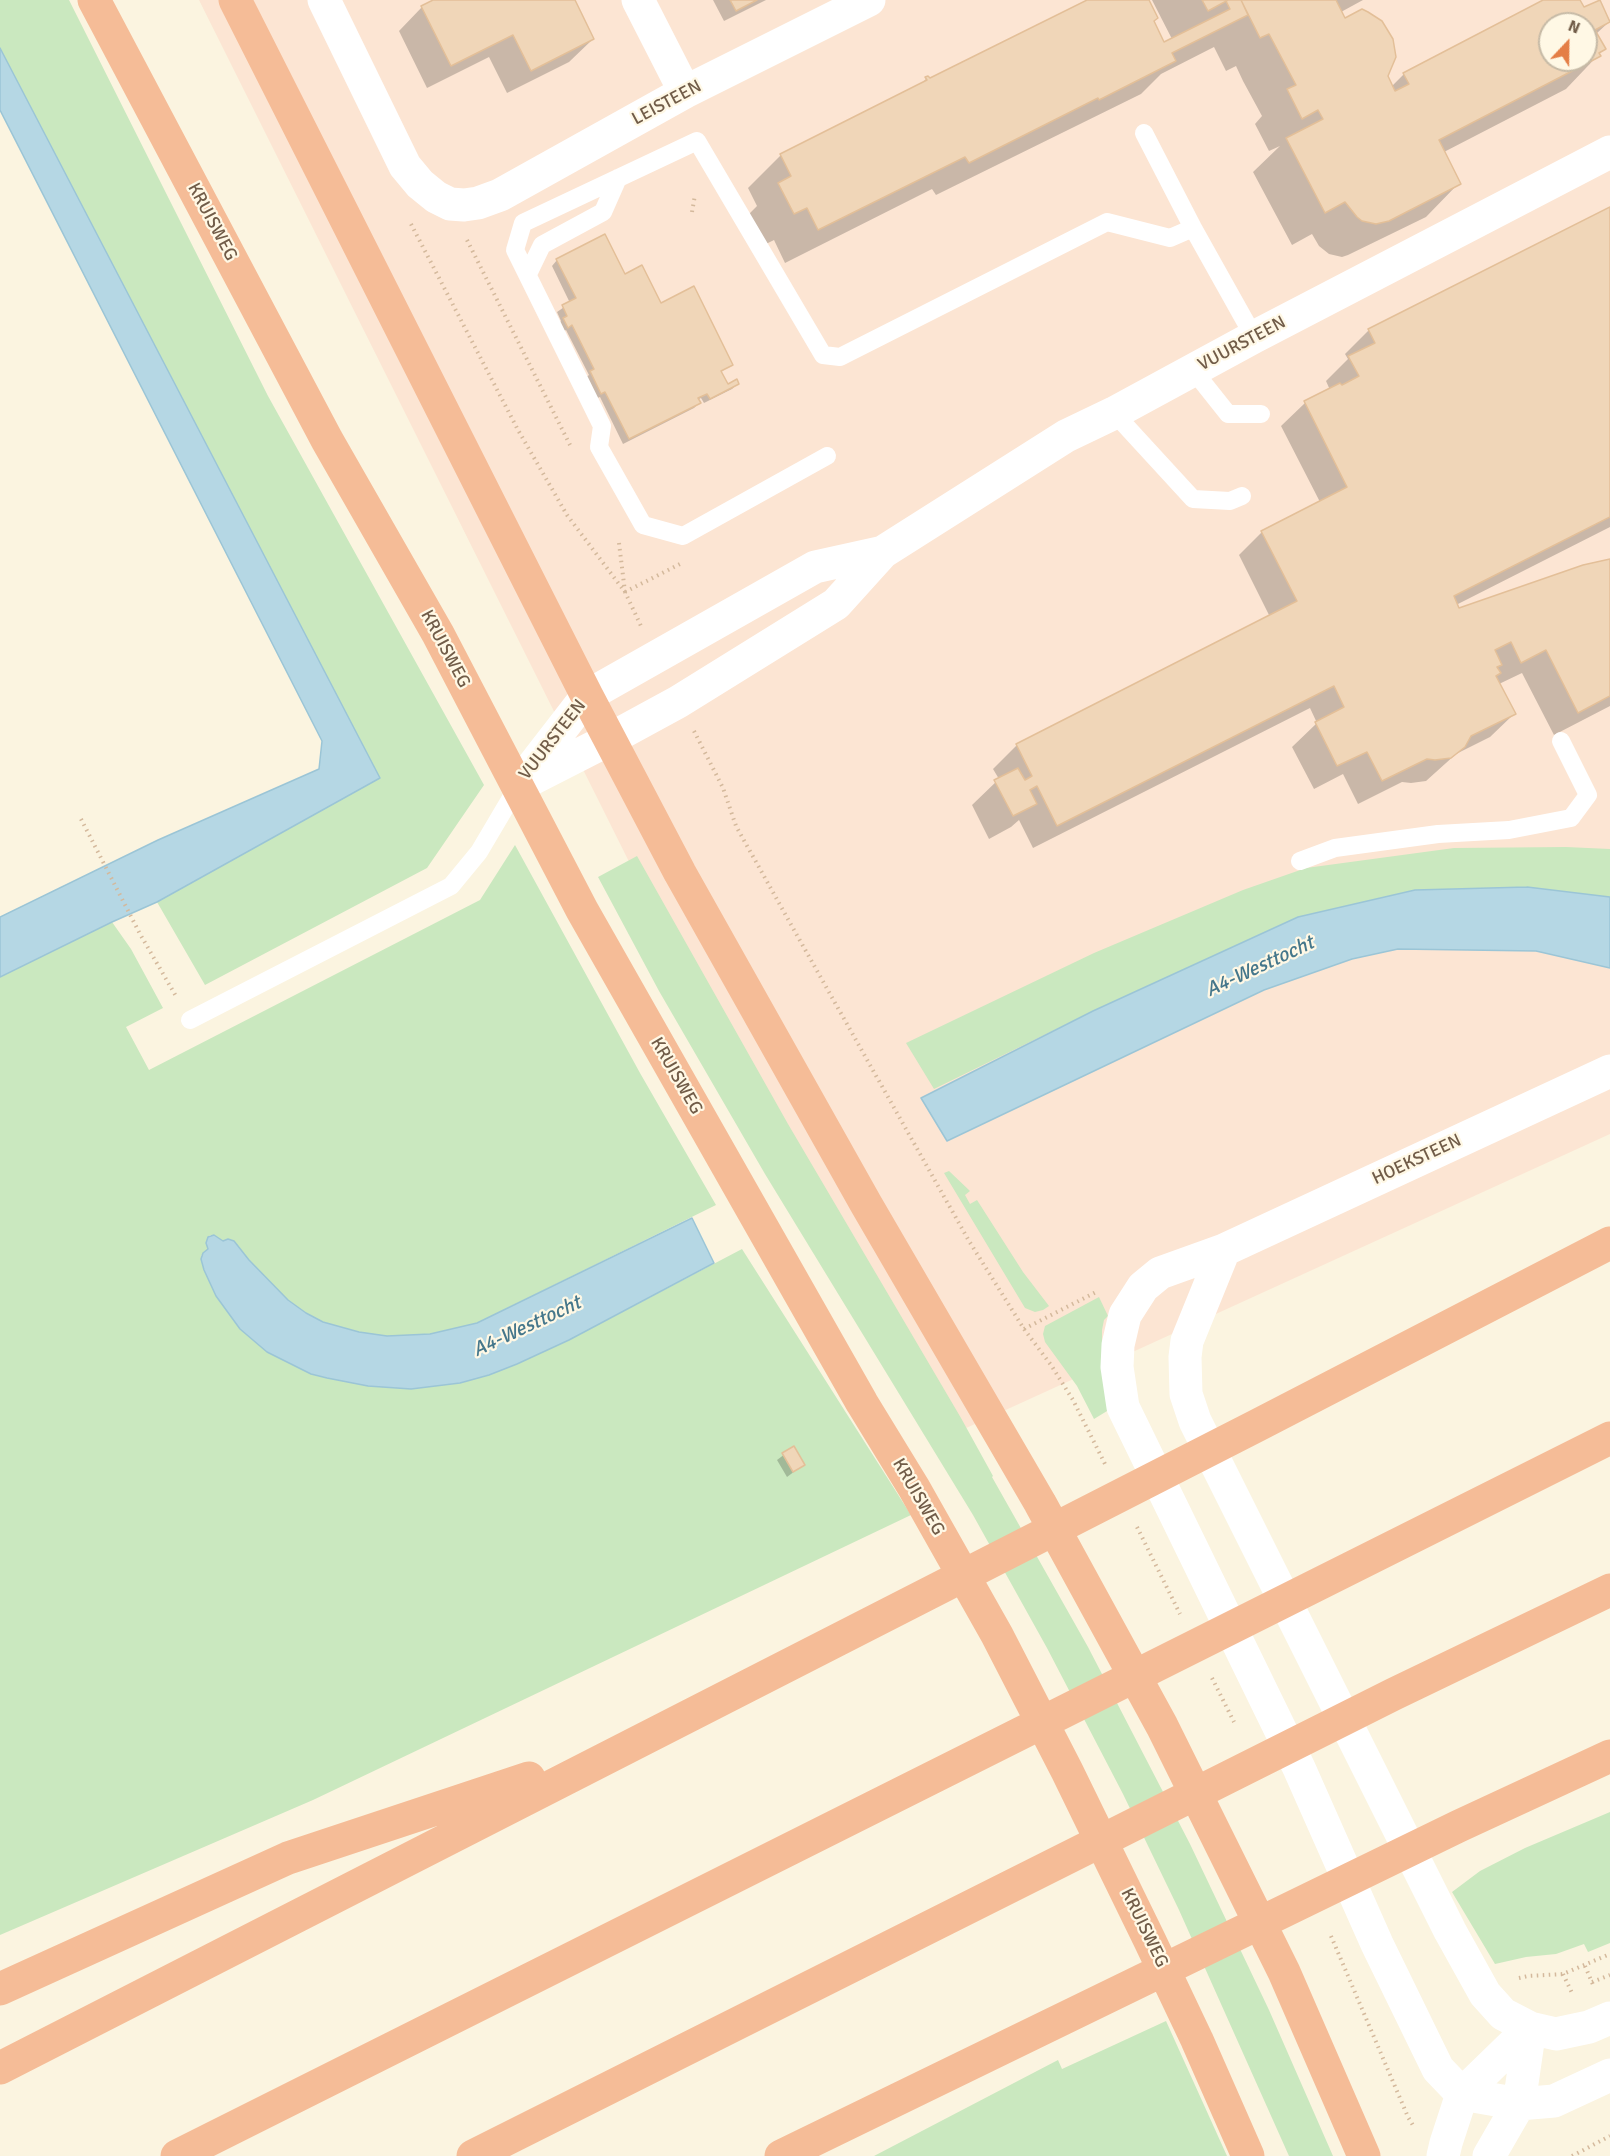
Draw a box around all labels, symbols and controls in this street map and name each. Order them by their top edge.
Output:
north arrow [1538,12,1598,72]
text: N [1565,16,1583,39]
street label: LEISTEEN [629,76,705,130]
street label: KRUISWEG [182,179,242,265]
street label: VUURSTEEN [1194,312,1290,376]
street label: KRUISWEG [415,606,475,692]
street label: VUURSTEEN [515,695,591,785]
water label: A4-Westtocht [1202,931,1318,1003]
street label: KRUISWEG [645,1034,707,1118]
street label: HOEKSTEEN [1369,1130,1465,1190]
water label: A4-Westtocht [469,1291,585,1363]
street label: KRUISWEG [887,1455,949,1539]
street label: KRUISWEG [1116,1885,1172,1971]

